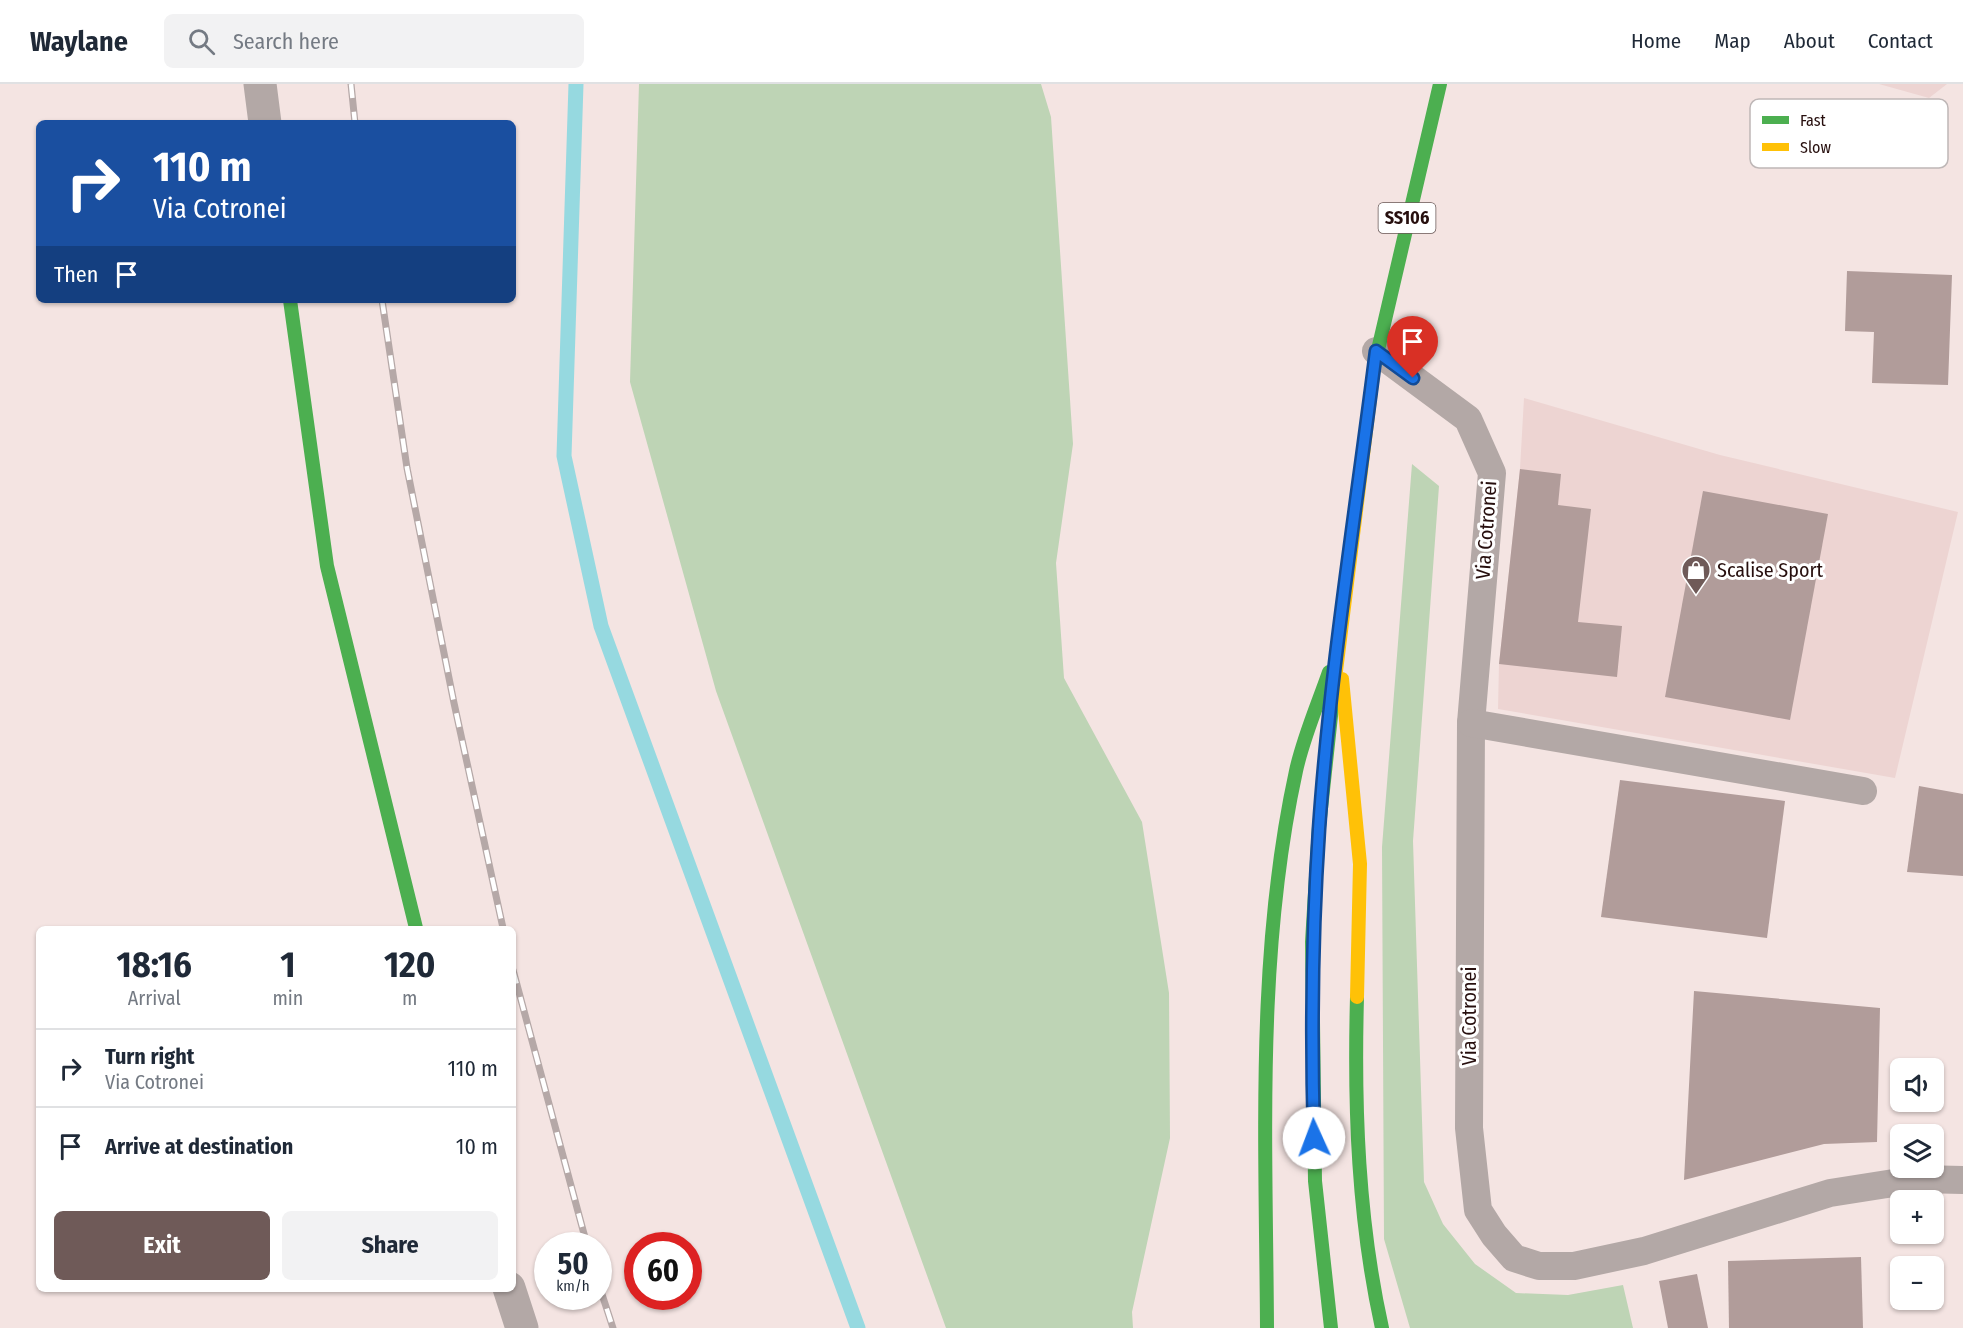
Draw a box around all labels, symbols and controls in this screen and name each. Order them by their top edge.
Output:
search box [164,14,584,68]
text: Waylane [30,25,128,58]
icon: search [185,25,218,58]
text: Search here [233,28,339,55]
text: Home [1631,28,1681,54]
text: Map [1714,28,1751,54]
text: About [1784,28,1835,54]
text: Contact [1868,28,1933,54]
legend [1750,99,1948,168]
text: Fast [1800,111,1827,130]
text: Slow [1800,138,1831,157]
text: 110 m [153,142,252,192]
icon: right [54,144,132,222]
text: Via Cotronei [153,193,287,225]
road number: SS106 [1378,203,1436,233]
icon: arrive [110,258,143,291]
text: Then [54,261,98,288]
pin [1387,316,1438,378]
icon: arrive [1396,325,1429,358]
street label: Via Cotronei [1471,480,1501,580]
shop icon: Scalise Sport [1680,554,1712,596]
place label: Scalise Sport [1717,558,1823,582]
text: 18:16 [117,943,192,987]
text: 1 [280,943,295,987]
text: 120 [384,943,435,987]
street label: Via Cotronei [1457,967,1481,1065]
text: Arrival [128,986,181,1010]
text: min [272,986,303,1010]
text: m [402,986,417,1010]
text: Turn right [105,1043,194,1070]
icon: right [54,1052,87,1085]
text: 110 m [448,1055,498,1082]
map controls [1890,1058,1944,1310]
button: sound [1890,1058,1944,1112]
text: Via Cotronei [105,1070,204,1094]
position arrow [1282,1106,1346,1170]
button: layers [1890,1124,1944,1178]
icon: arrive [54,1130,87,1163]
text: Arrive at destination [105,1133,293,1160]
text: 10 m [456,1133,498,1160]
button: + [1890,1190,1944,1244]
button: Exit [54,1211,270,1280]
button: Share [282,1211,498,1280]
speed limit sign: 60 [624,1232,702,1310]
text: 50 [557,1246,589,1282]
button: − [1890,1256,1944,1310]
text: km/h [556,1277,590,1295]

